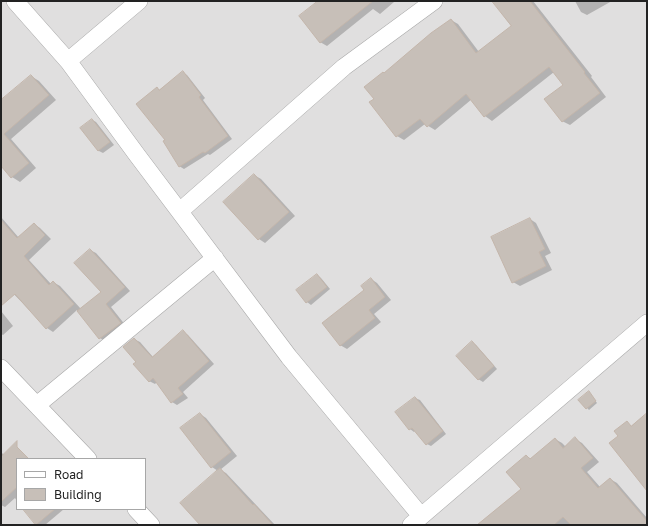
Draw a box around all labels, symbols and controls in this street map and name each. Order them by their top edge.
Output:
legend [16,458,146,510]
text: Road [54,467,83,482]
text: Building [54,487,102,502]

